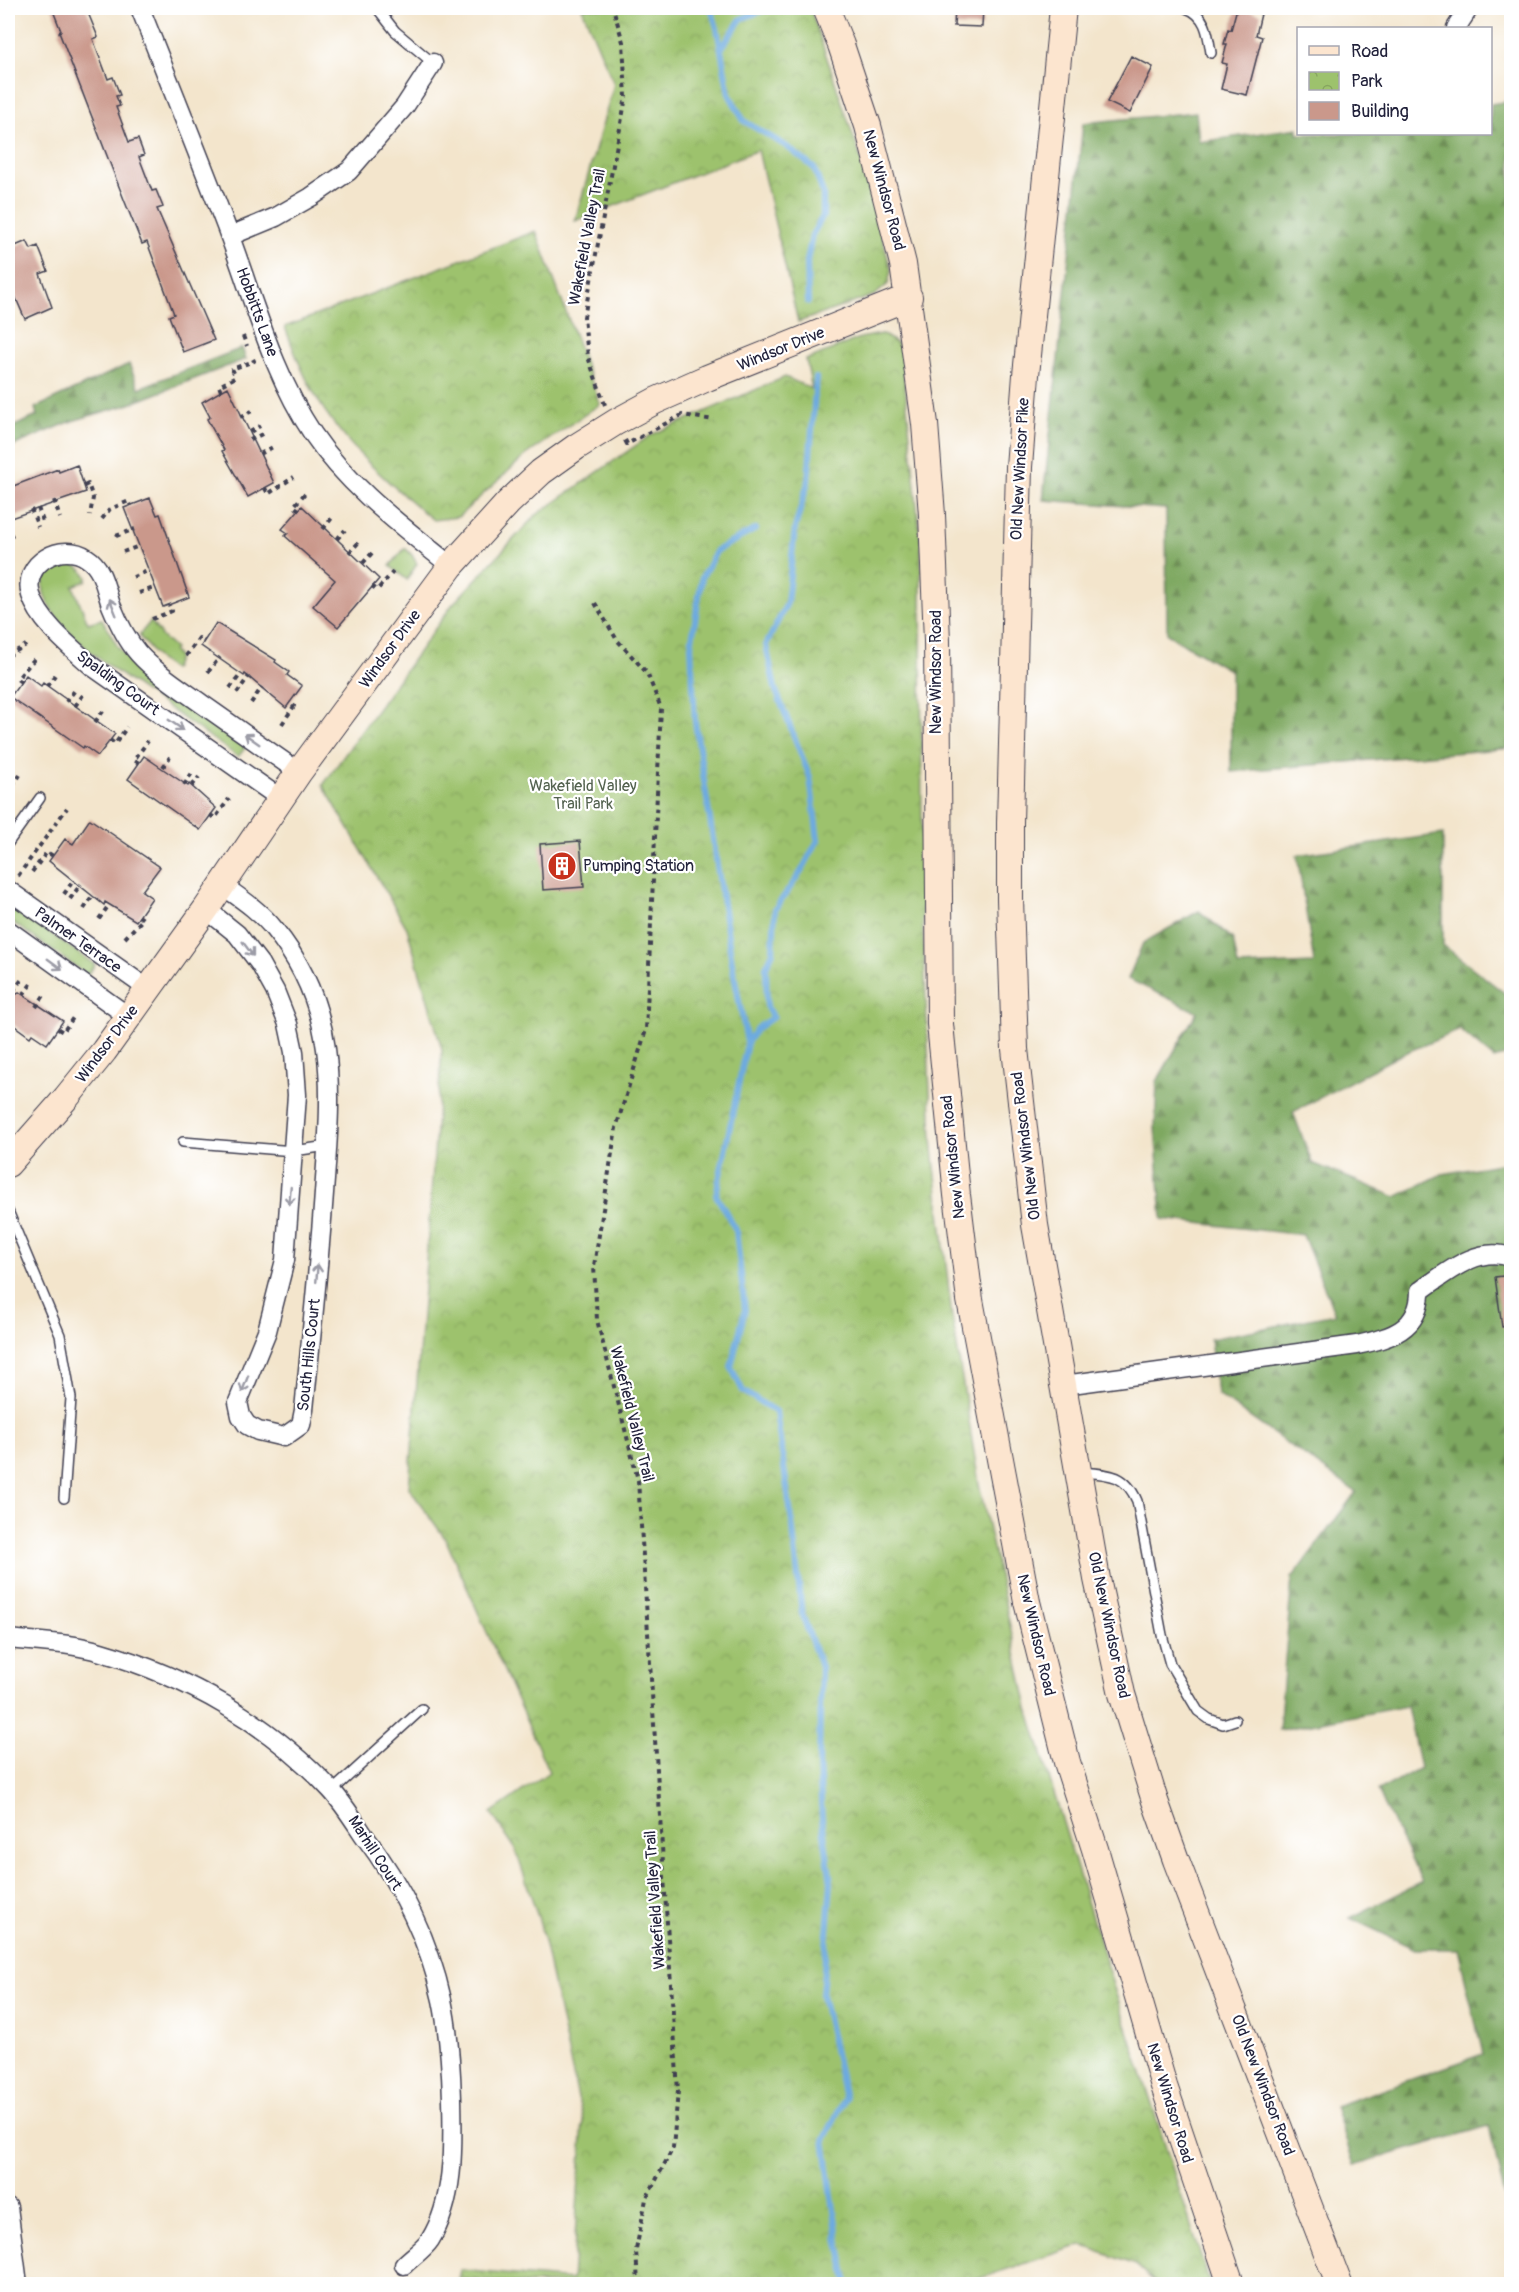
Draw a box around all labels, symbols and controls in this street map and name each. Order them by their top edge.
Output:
legend [1297,27,1492,135]
text: Road [1351,40,1388,63]
text: Park [1351,70,1383,93]
text: Building [1351,100,1409,123]
street label: New Windsor Road [858,127,910,253]
street label: Wakefield Valley Trail [564,167,610,307]
street label: Hobbitts Lane [232,265,282,360]
street label: Windsor Drive [734,322,828,376]
street label: Old New Windsor Pike [1006,397,1034,541]
one-way arrow [107,599,118,617]
street label: Windsor Drive [355,606,425,692]
street label: New Windsor Road [926,610,946,734]
street label: Spalding Court [73,646,164,720]
one-way arrow [168,719,184,731]
one-way arrow [244,733,260,745]
park label: Wakefield Valley Trail Park [529,776,637,814]
building icon: Pumping Station [546,850,578,882]
place label: Pumping Station [583,856,694,876]
street label: Palmer Terrace [31,903,125,977]
one-way arrow [242,940,255,956]
one-way arrow [47,958,63,970]
street label: Windsor Drive [71,1001,143,1087]
street label: Old New Windsor Road [1007,1071,1045,1221]
street label: New Windsor Road [937,1094,969,1220]
one-way arrow [284,1185,295,1205]
one-way arrow [312,1264,323,1284]
street label: South Hills Court [293,1297,325,1412]
street label: Wakefield Valley Trail [605,1344,659,1484]
one-way arrow [239,1374,250,1392]
street label: Old New Windsor Road [1084,1550,1134,1700]
street label: New Windsor Road [1012,1572,1060,1698]
street label: Marhill Court [343,1812,407,1895]
street label: Wakefield Valley Trail [640,1830,670,1970]
street label: Old New Windsor Road [1227,2012,1299,2158]
street label: New Windsor Road [1142,2041,1198,2165]

